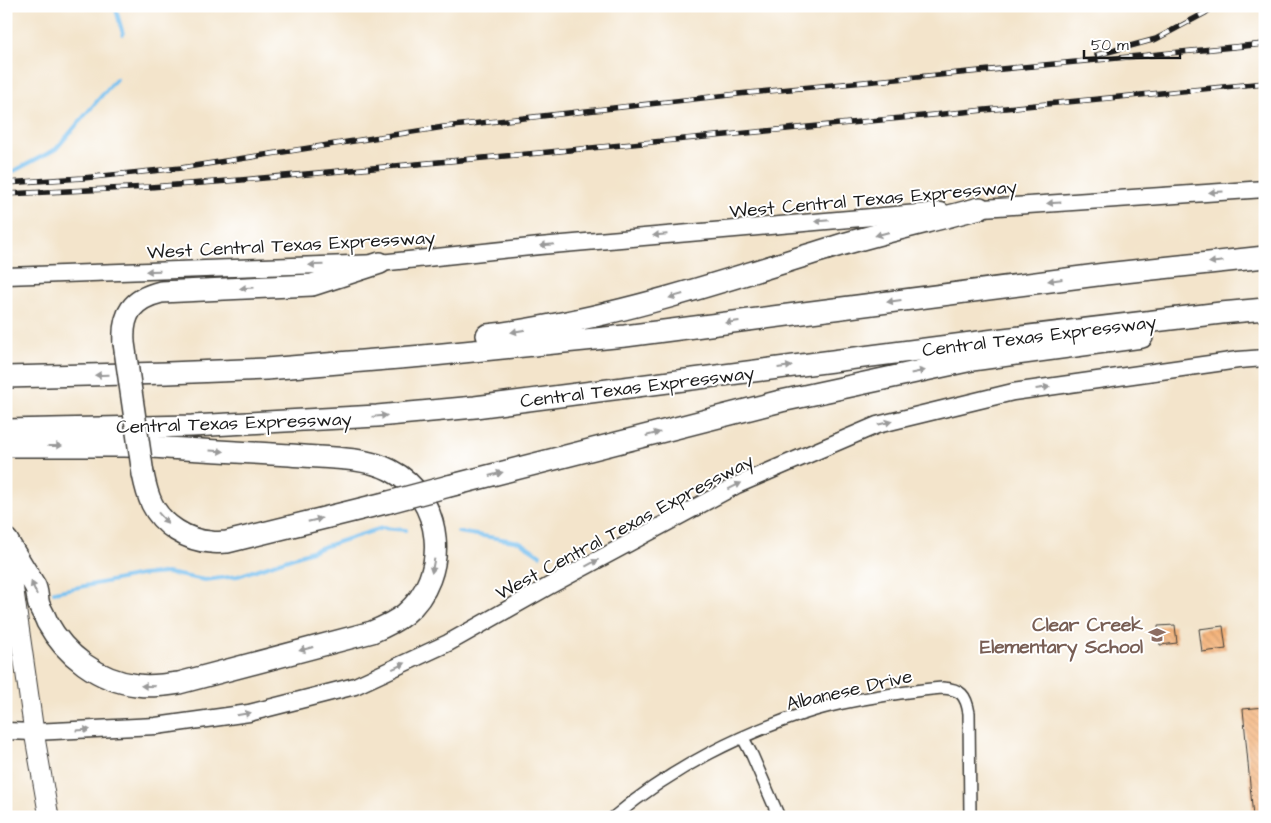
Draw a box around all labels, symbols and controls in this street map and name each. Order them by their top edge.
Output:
scale bar [1084,28,1180,60]
text: 50 m [1091,35,1129,56]
street label: West Central Texas Expressway [728,173,1019,227]
one-way arrow [1208,189,1224,197]
one-way arrow [1046,200,1062,208]
one-way arrow [814,217,830,225]
street label: West Central Texas Expressway [146,224,436,268]
one-way arrow [652,231,668,239]
one-way arrow [875,231,890,239]
one-way arrow [539,242,555,250]
one-way arrow [1208,258,1224,266]
one-way arrow [307,262,323,270]
one-way arrow [145,267,161,275]
one-way arrow [1046,276,1062,284]
one-way arrow [239,284,255,292]
one-way arrow [669,292,684,300]
one-way arrow [885,297,901,305]
street label: Central Texas Expressway [921,309,1158,365]
one-way arrow [724,318,740,326]
one-way arrow [509,328,525,336]
street label: Central Texas Expressway [519,360,756,416]
one-way arrow [777,363,793,371]
one-way arrow [910,367,926,375]
one-way arrow [94,371,110,379]
one-way arrow [1036,383,1052,391]
street label: Central Texas Expressway [116,406,353,442]
one-way arrow [373,412,389,420]
one-way arrow [877,419,892,427]
one-way arrow [646,429,661,437]
one-way arrow [47,442,63,450]
one-way arrow [210,447,226,455]
street label: West Central Texas Expressway [491,447,759,608]
one-way arrow [488,470,503,478]
one-way arrow [728,482,743,491]
one-way arrow [157,511,169,523]
one-way arrow [307,516,322,524]
one-way arrow [429,559,437,574]
one-way arrow [585,559,599,567]
one-way arrow [30,580,38,595]
place label: Clear Creek Elementary School [980,612,1143,662]
school or university icon: Clear Creek Elementary School [1147,625,1167,645]
one-way arrow [298,645,314,653]
one-way arrow [392,661,406,669]
street label: Albanese Drive [784,663,915,718]
one-way arrow [140,681,156,689]
one-way arrow [237,709,253,717]
one-way arrow [75,726,91,734]

